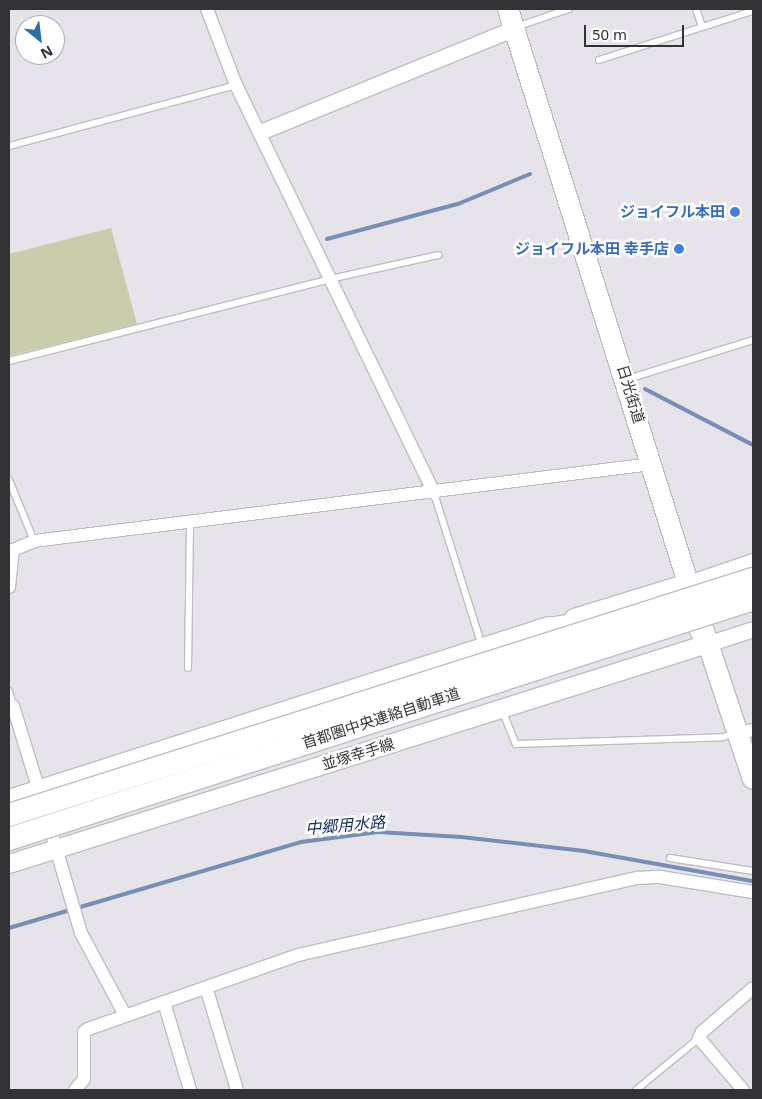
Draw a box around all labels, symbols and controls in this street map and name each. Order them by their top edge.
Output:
north arrow [15,15,65,65]
scale bar [587,15,687,47]
text: 50 m [592,24,627,44]
text: N [37,42,57,64]
place label: ジョイフル本田 [620,203,725,221]
marker: ジョイフル本田 [729,206,741,218]
place label: ジョイフル本田 幸手店 [515,240,669,258]
marker: ジョイフル本田 幸手店 [673,243,685,255]
street label: 日光街道 [614,363,648,425]
street label: 首都圏中央連絡自動車道 [300,684,462,752]
street label: 並塚幸手線 [320,734,396,774]
water label: 中郷用水路 [304,812,386,838]

